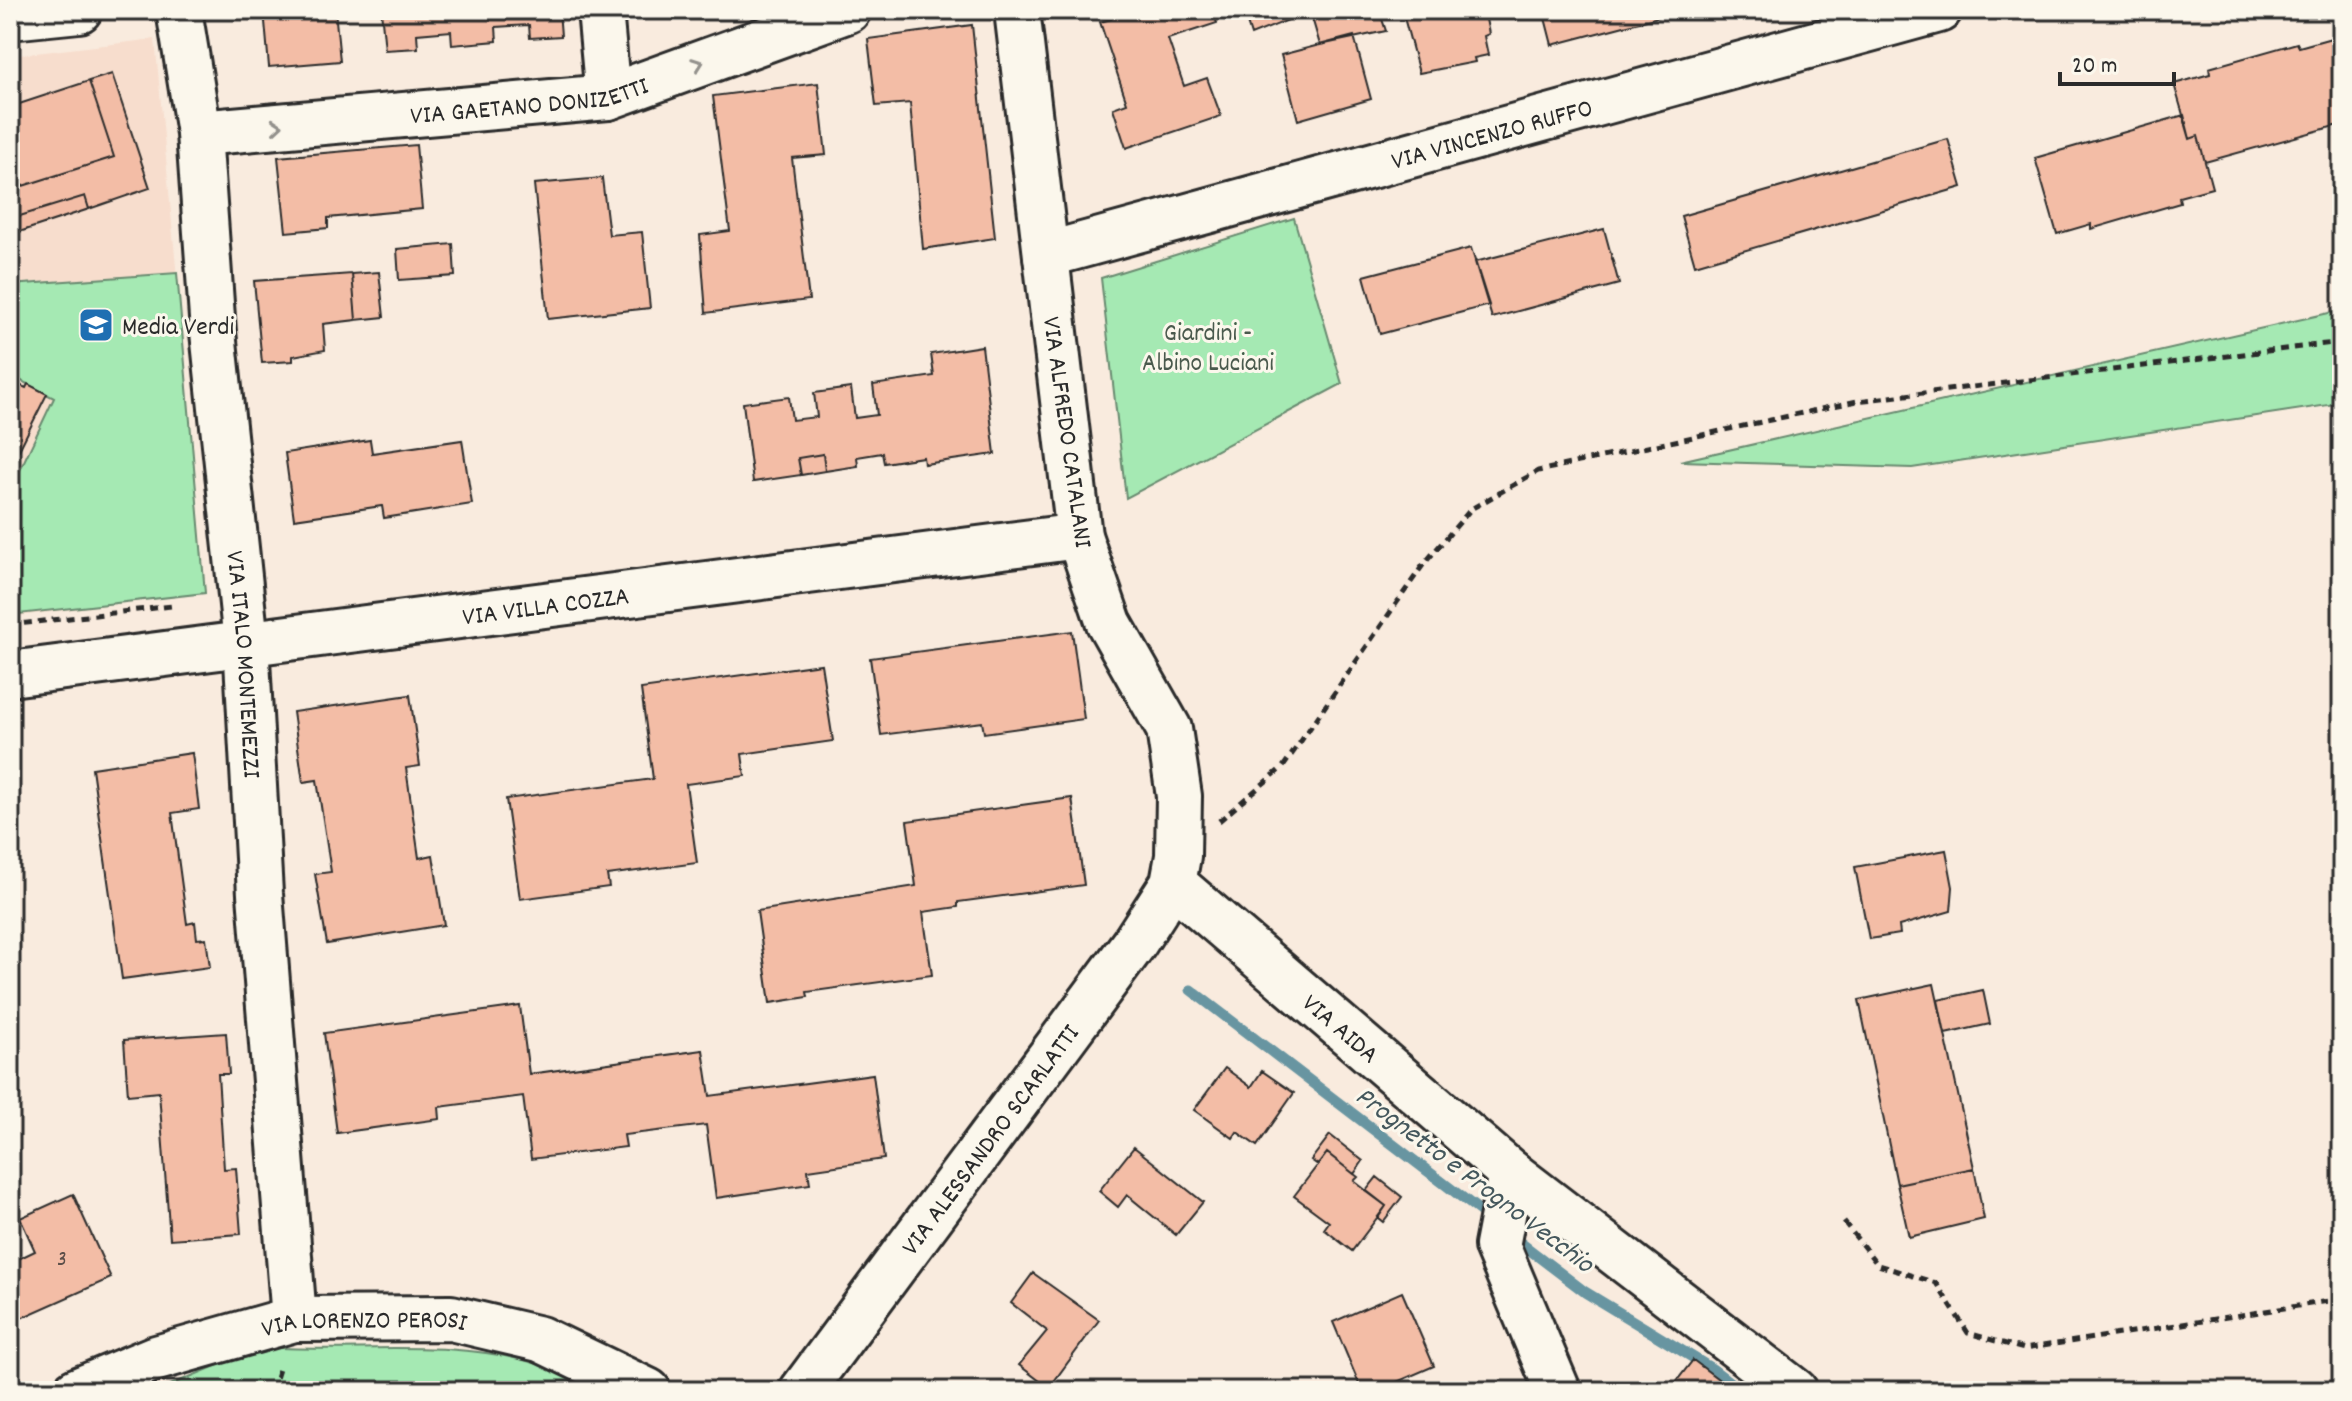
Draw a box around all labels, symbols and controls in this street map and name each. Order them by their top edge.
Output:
scale bar [2060,36,2174,86]
text: 20 m [2072,50,2118,84]
one-way arrow [690,57,704,74]
street label: VIA GAETANO DONIZETTI [409,69,654,136]
street label: VIA VINCENZO RUFFO [1388,91,1597,181]
one-way arrow [271,118,284,135]
school or university icon: Media Verdi [77,306,115,344]
place label: Media Verdi [122,310,235,347]
street label: VIA ALFREDO CATALANI [1031,314,1100,551]
park label: Giardini - Albino Luciani [1142,316,1274,383]
street label: VIA ITALO MONTEMEZZI [214,549,269,779]
street label: VIA VILLA COZZA [460,579,632,637]
street label: VIA AIDA [1293,987,1386,1074]
street label: VIA ALESSANDRO SCARLATTI [894,1018,1090,1264]
water label: Prognetto e Progno Vecchio [1345,1079,1602,1286]
house number: 3 [57,1245,67,1276]
street label: VIA LORENZO PEROSI [258,1303,470,1349]

